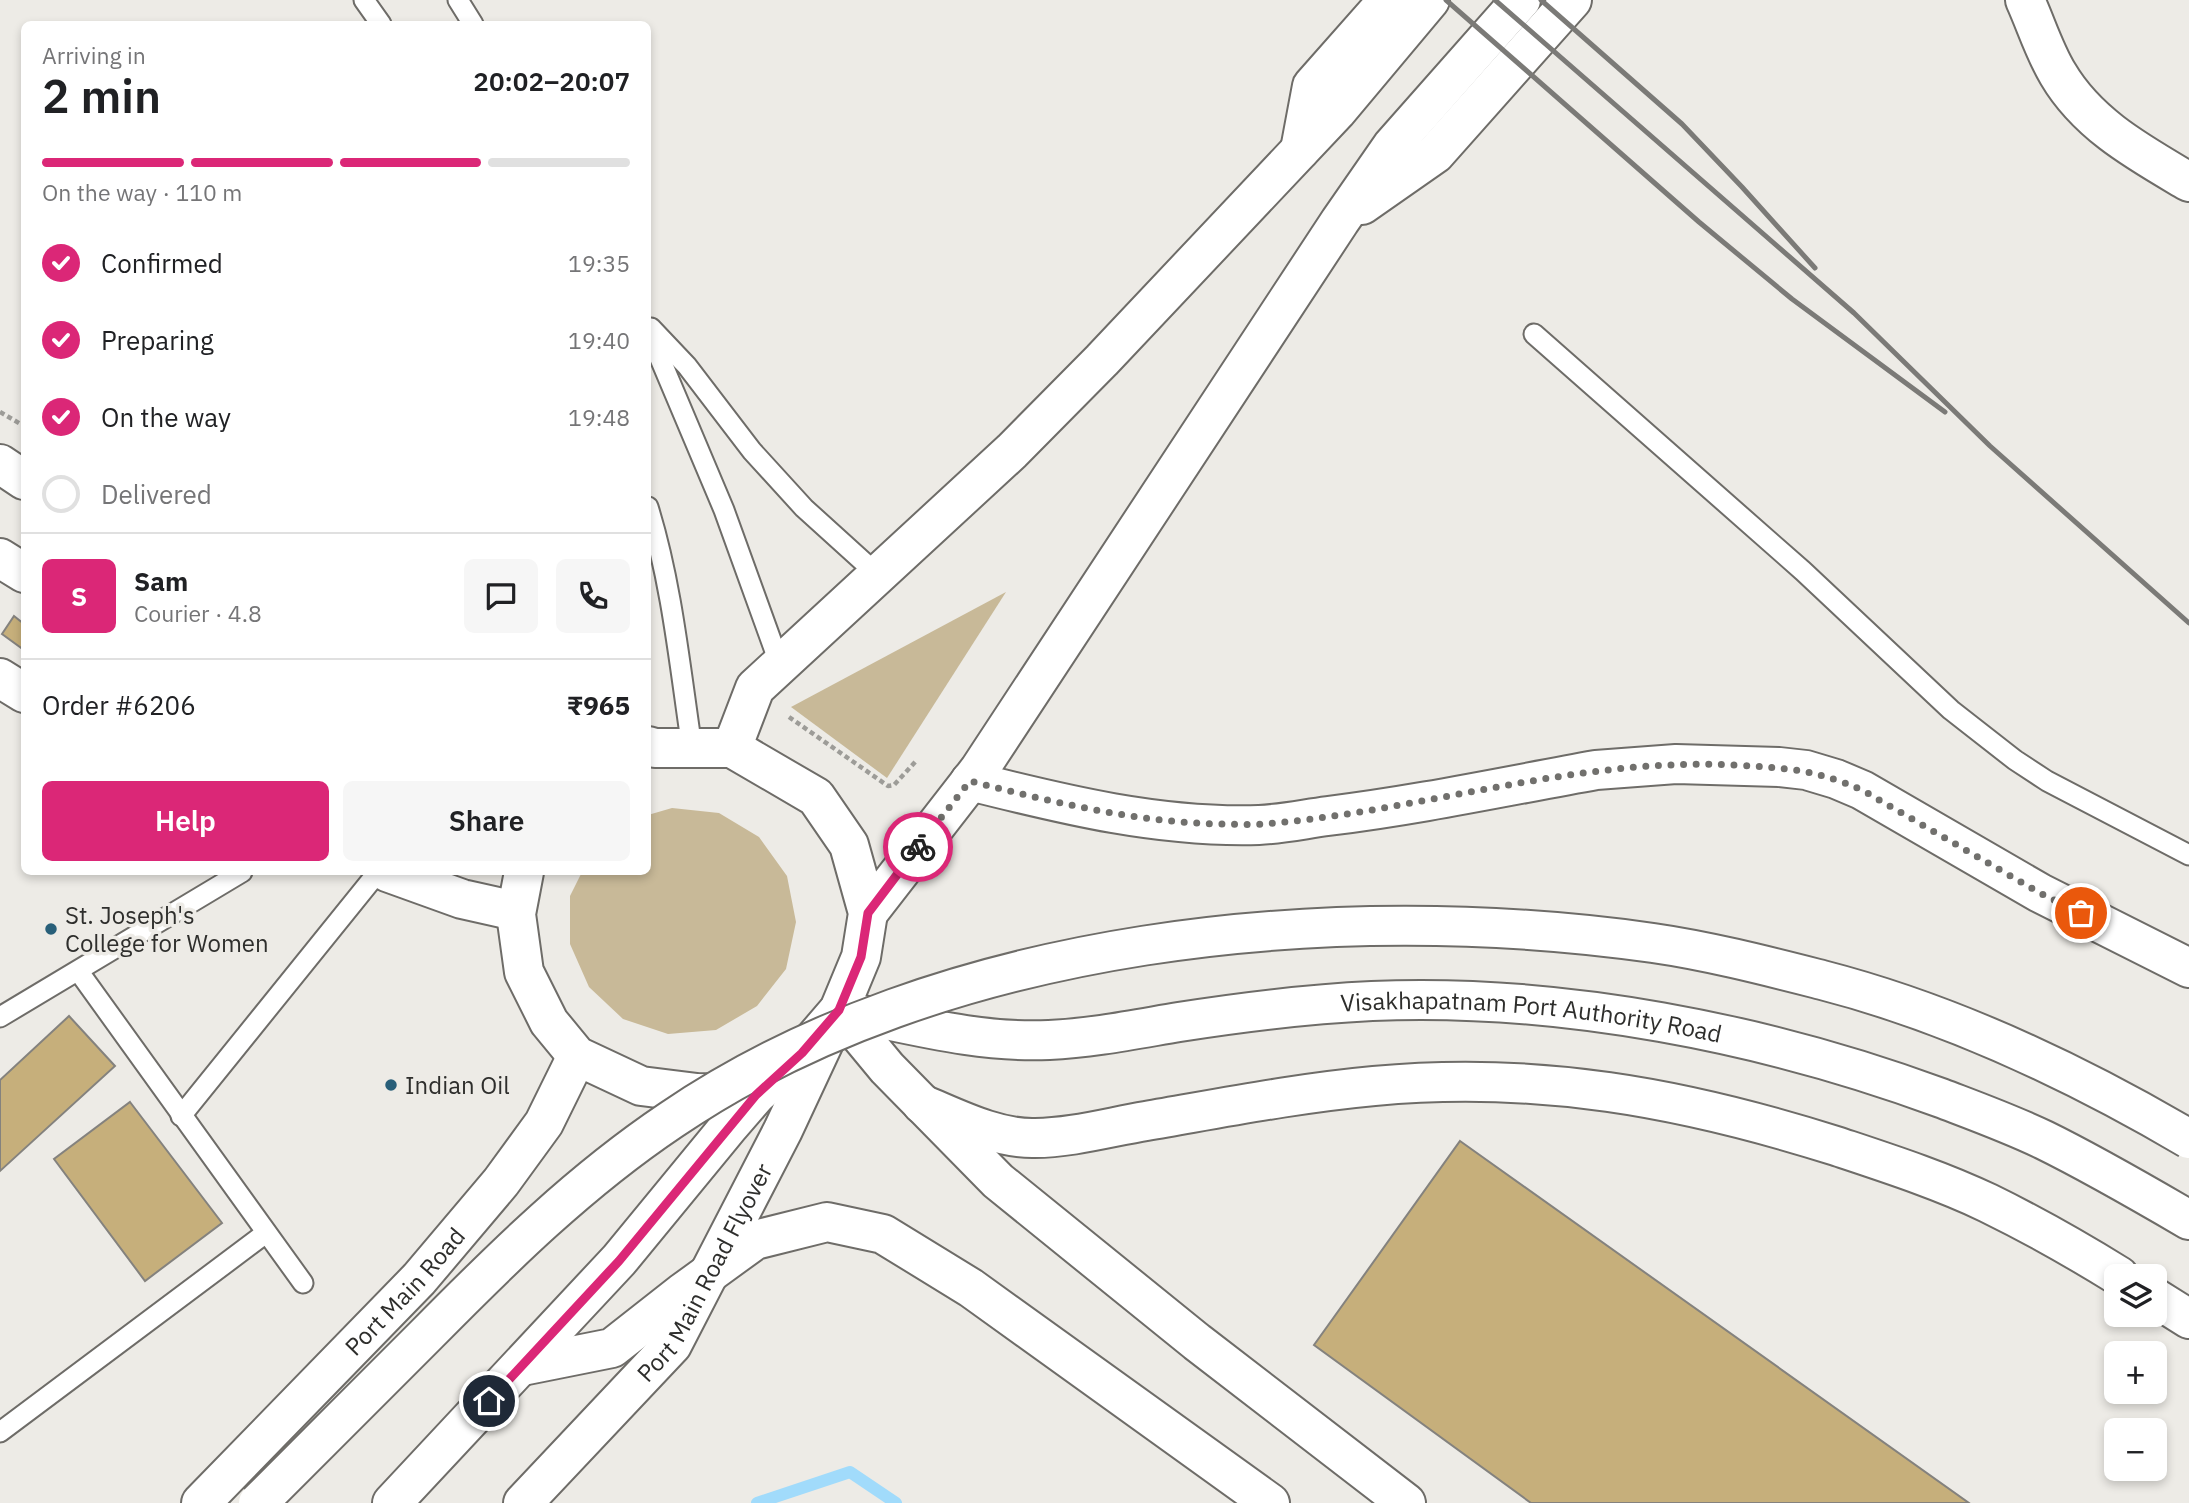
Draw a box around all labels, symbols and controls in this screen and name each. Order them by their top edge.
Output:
text: Arriving in [42,40,146,70]
text: 20:02–20:07 [473,64,630,98]
text: 2 min [42,66,161,126]
text: On the way · 110 m [42,177,242,207]
icon: check [42,244,80,282]
text: Confirmed [101,246,223,280]
text: 19:35 [568,248,630,278]
icon: check [42,321,80,359]
text: Preparing [101,323,214,357]
text: 19:40 [568,325,630,355]
icon: check [42,398,80,436]
text: On the way [101,400,231,434]
text: 19:48 [568,402,630,432]
text: Delivered [101,477,212,511]
button: chat [464,559,538,633]
button: phone [556,559,630,633]
text: Sam [134,564,188,598]
text: S [71,579,87,613]
text: Courier · 4.8 [134,598,262,628]
text: Order #6206 [42,688,196,722]
text: ₹965 [567,688,630,722]
button: Help [42,781,329,861]
button: Share [343,781,630,861]
courier [883,812,953,882]
icon: bike [899,828,937,866]
pin [2051,883,2111,943]
icon: bag [2062,894,2100,932]
place label: St. Joseph's College for Women [65,899,269,959]
marker: St. Joseph's College for Women [43,921,59,937]
street label: Visakhapatnam Port Authority Road [1339,984,1725,1050]
place label: Indian Oil [405,1069,510,1101]
marker: Indian Oil [383,1077,399,1093]
street label: Port Main Road Flyover [630,1157,779,1389]
street label: Port Main Road [338,1220,472,1362]
map controls [2104,1264,2167,1481]
button: layers [2104,1264,2167,1327]
button: + [2104,1341,2167,1404]
pin [459,1371,519,1431]
icon: home [470,1382,508,1420]
button: − [2104,1418,2167,1481]

